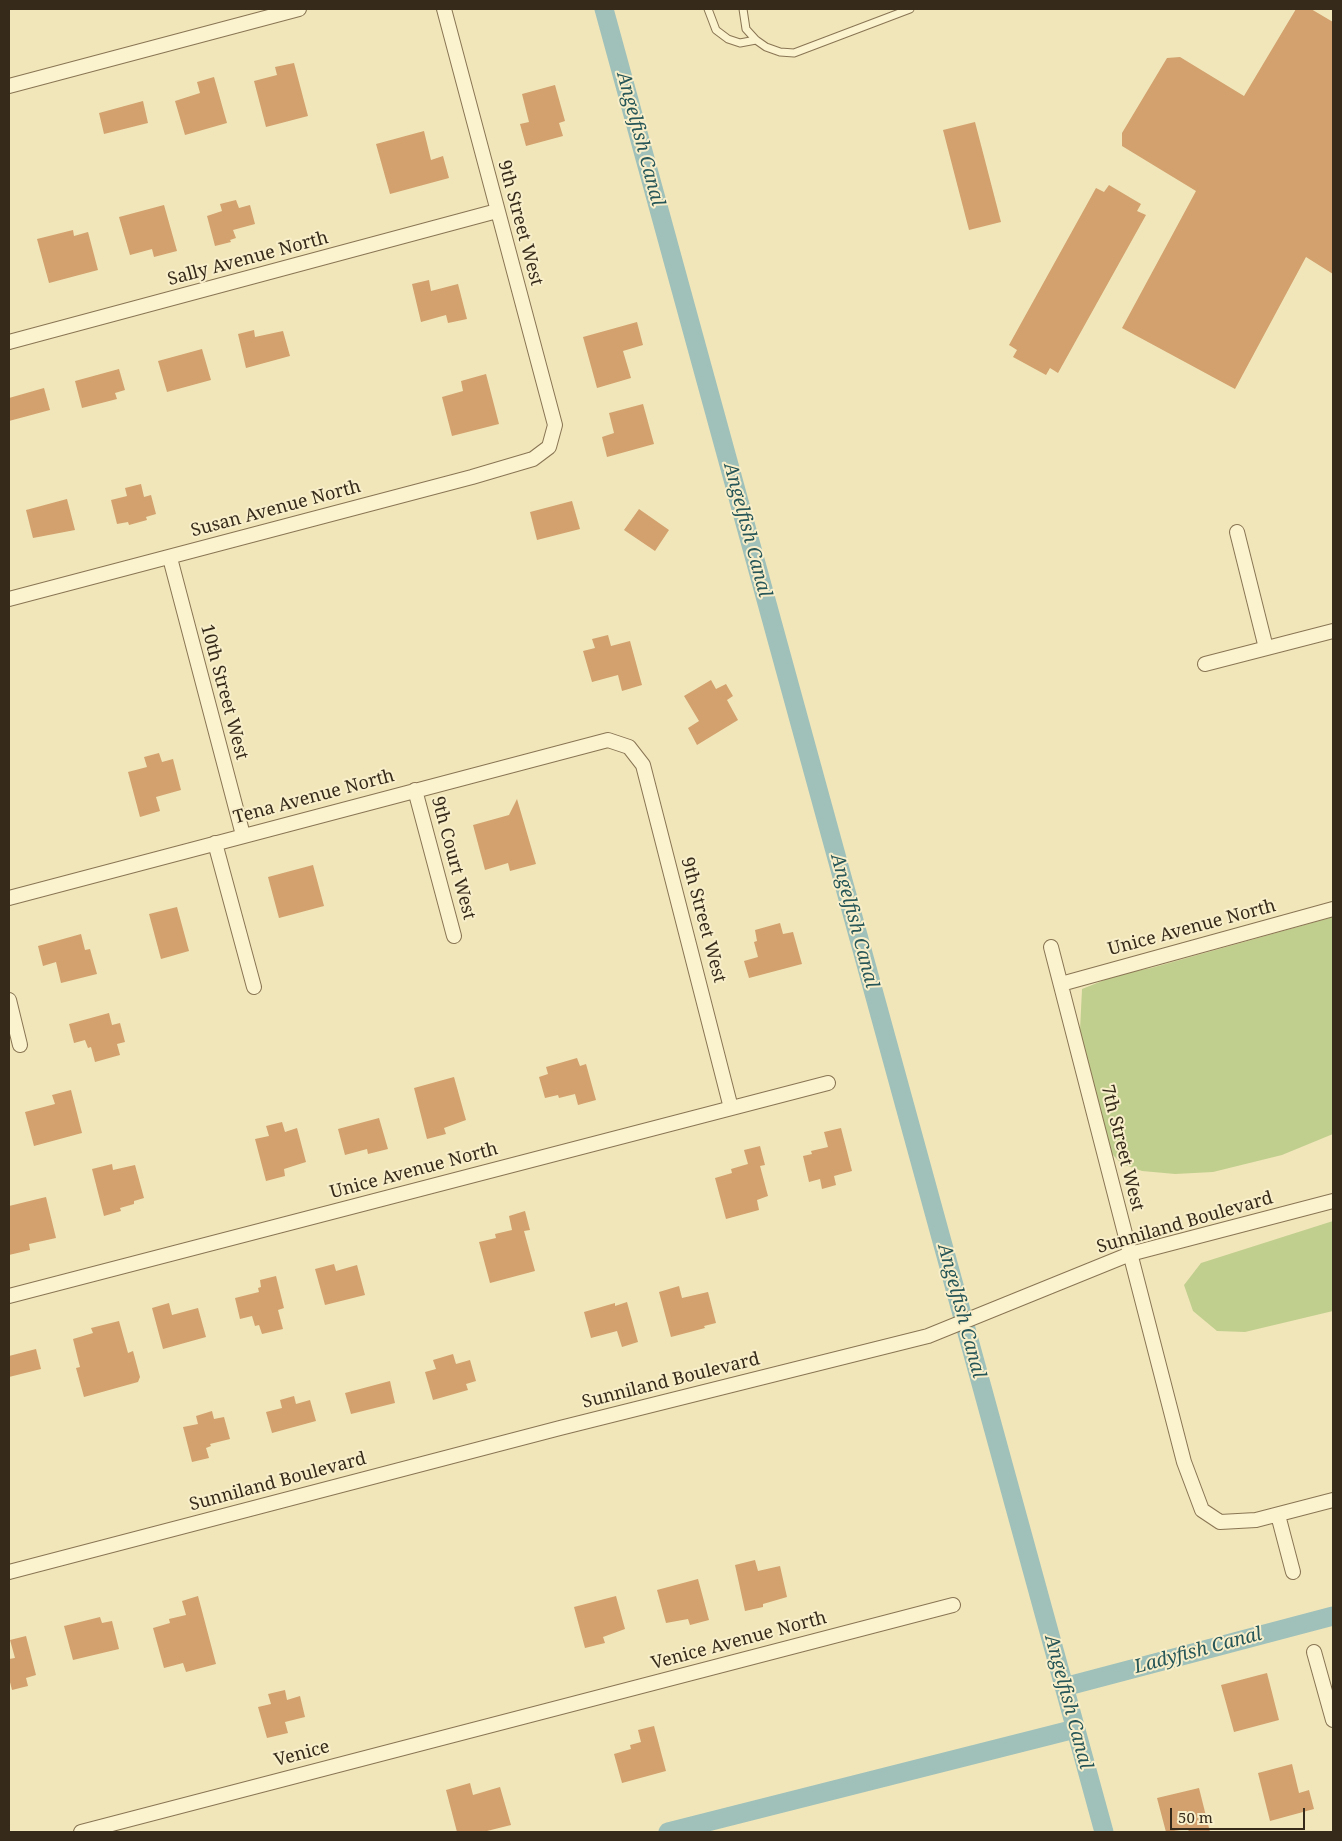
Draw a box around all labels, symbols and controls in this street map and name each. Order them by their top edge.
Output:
water label: Angelfish Canal [611,69,669,209]
street label: 9th Street West [493,158,547,288]
street label: Sally Avenue North [165,227,331,291]
water label: Angelfish Canal [718,460,776,600]
street label: Susan Avenue North [189,476,363,542]
street label: 10th Street West [196,622,252,762]
street label: Tena Avenue North [231,765,397,829]
street label: 9th Court West [426,794,480,922]
water label: Angelfish Canal [825,851,883,991]
street label: 9th Street West [676,855,730,985]
street label: Unice Avenue North [1106,895,1278,961]
street label: 7th Street West [1096,1083,1148,1213]
street label: Unice Avenue North [328,1138,500,1204]
street label: Sunniland Boulevard [1094,1188,1276,1258]
water label: Angelfish Canal [932,1241,990,1381]
street label: Sunniland Boulevard [580,1348,762,1414]
street label: Sunniland Boulevard [187,1448,369,1516]
street label: Venice Avenue North [649,1607,829,1675]
water label: Ladyfish Canal [1132,1623,1264,1679]
water label: Angelfish Canal [1039,1632,1097,1772]
street label: Venice [272,1736,332,1772]
scale bar [1172,1798,1307,1830]
text: 50 m [1178,1807,1213,1827]

